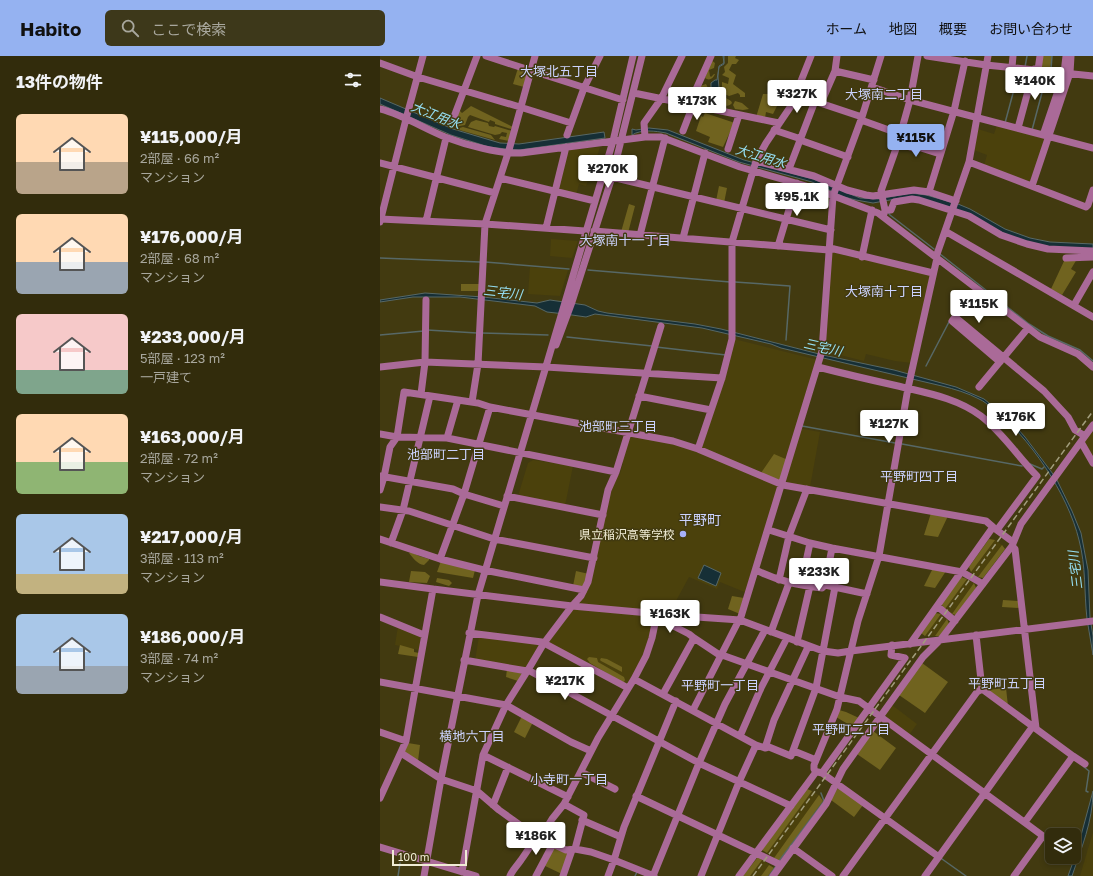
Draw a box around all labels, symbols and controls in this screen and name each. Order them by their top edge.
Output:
search box [105,10,385,46]
text: Habito [20,17,81,40]
icon: search [119,17,141,39]
text: ここで検索 [151,20,226,38]
text: ホーム [825,20,867,37]
text: 地図 [889,20,917,37]
text: 概要 [939,20,967,37]
text: お問い合わせ [989,20,1073,37]
district label: 大塚北五丁目 [520,63,598,79]
pin: ¥140K [1007,67,1063,101]
icon: filters [342,69,364,91]
text: 13件の物件 [16,71,103,92]
text: ¥140K [1014,72,1056,88]
pin: ¥327K [769,80,825,114]
text: ¥327K [777,85,817,101]
district label: 大塚南二丁目 [845,86,923,102]
pin: ¥173K [669,87,725,121]
text: ¥173K [677,92,717,108]
water label: 大江用水 [409,98,465,133]
pin: ¥115K [888,124,944,158]
text: ¥115,000/月 [140,126,243,147]
text: ¥115K [896,129,936,145]
icon: home [48,130,96,178]
water label: 大江用水 [734,141,790,172]
text: 2部屋 · 66 m² [140,150,219,166]
pin: ¥270K [580,155,636,189]
text: ¥270K [587,160,629,176]
text: マンション [140,169,205,185]
pin: ¥95.1K [764,183,830,217]
text: ¥95.1K [774,188,820,204]
text: ¥176,000/月 [140,226,244,247]
icon: home [48,230,96,278]
district label: 大塚南十一丁目 [579,232,671,248]
text: 2部屋 · 68 m² [140,250,219,266]
text: マンション [140,269,205,285]
water label: 三宅川 [483,282,525,303]
district label: 大塚南十丁目 [845,283,923,299]
pin: ¥115K [951,290,1007,324]
text: ¥115K [959,295,999,311]
text: ¥233,000/月 [140,326,246,347]
icon: home [48,330,96,378]
water label: 三宅川 [802,335,846,360]
text: 5部屋 · 123 m² [140,350,225,366]
text: 一戸建て [140,369,192,385]
pin: ¥176K [988,403,1044,437]
text: ¥176K [996,408,1036,424]
pin: ¥127K [861,410,917,444]
text: ¥127K [869,415,909,431]
district label: 池部町三丁目 [579,418,657,434]
text: ¥163,000/月 [140,426,245,447]
icon: home [48,430,96,478]
district label: 池部町二丁目 [407,446,485,462]
text: 2部屋 · 72 m² [140,450,218,466]
district label: 平野町四丁目 [880,468,958,484]
text: マンション [140,469,205,485]
district label: 平野町 [679,511,721,528]
text: ¥217,000/月 [140,526,243,547]
place label: 県立稲沢高等学校 [579,527,675,542]
marker: 県立稲沢高等学校 [678,529,688,539]
icon: home [48,530,96,578]
water label: 三宅川 [1064,548,1085,590]
text: 3部屋 · 113 m² [140,550,224,566]
pin: ¥233K [791,558,847,592]
text: ¥233K [798,563,840,579]
text: マンション [140,569,205,585]
pin: ¥163K [642,600,698,634]
text: ¥163K [650,605,690,621]
text: ¥186,000/月 [140,626,245,647]
icon: home [48,630,96,678]
text: 3部屋 · 74 m² [140,650,218,666]
pin: ¥217K [537,667,593,701]
text: マンション [140,669,205,685]
text: ¥217K [545,672,585,688]
district label: 平野町五丁目 [968,675,1046,691]
district label: 平野町一丁目 [681,677,759,693]
district label: 平野町二丁目 [812,721,890,737]
district label: 横地六丁目 [439,728,505,744]
district label: 小寺町一丁目 [530,771,608,787]
pin: ¥186K [508,822,564,856]
text: ¥186K [515,827,557,843]
map controls [1045,828,1081,864]
button: layers [1045,828,1081,864]
scale bar [392,848,467,867]
text: 100 m [398,850,429,863]

